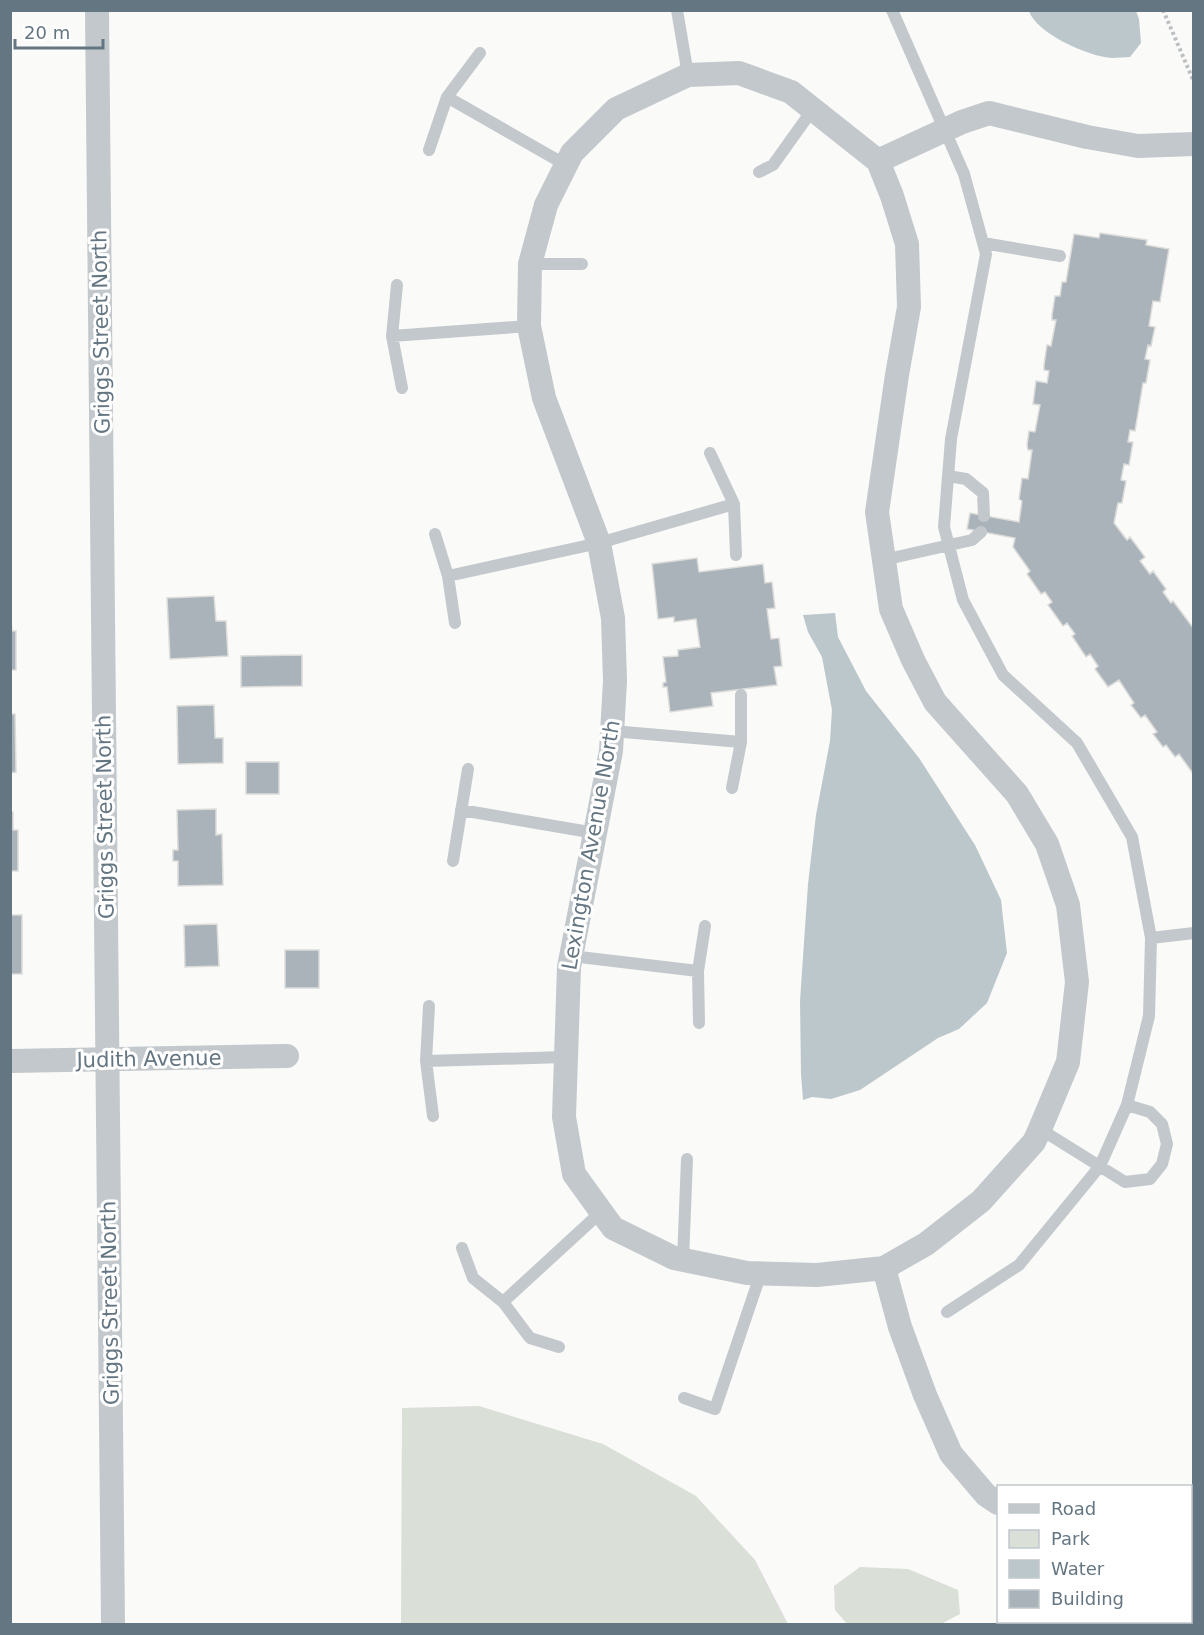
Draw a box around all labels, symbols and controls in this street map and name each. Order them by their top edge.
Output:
scale bar [15,12,104,50]
text: 20 m [24,22,70,43]
street label: Griggs Street North [87,230,115,434]
street label: Griggs Street North [91,715,119,919]
street label: Lexington Avenue North [557,718,625,972]
street label: Judith Avenue [74,1046,222,1072]
street label: Griggs Street North [96,1201,124,1405]
legend [997,1485,1192,1623]
text: Road [1051,1498,1096,1519]
text: Park [1051,1528,1090,1549]
text: Water [1051,1558,1105,1579]
text: Building [1051,1588,1124,1609]

